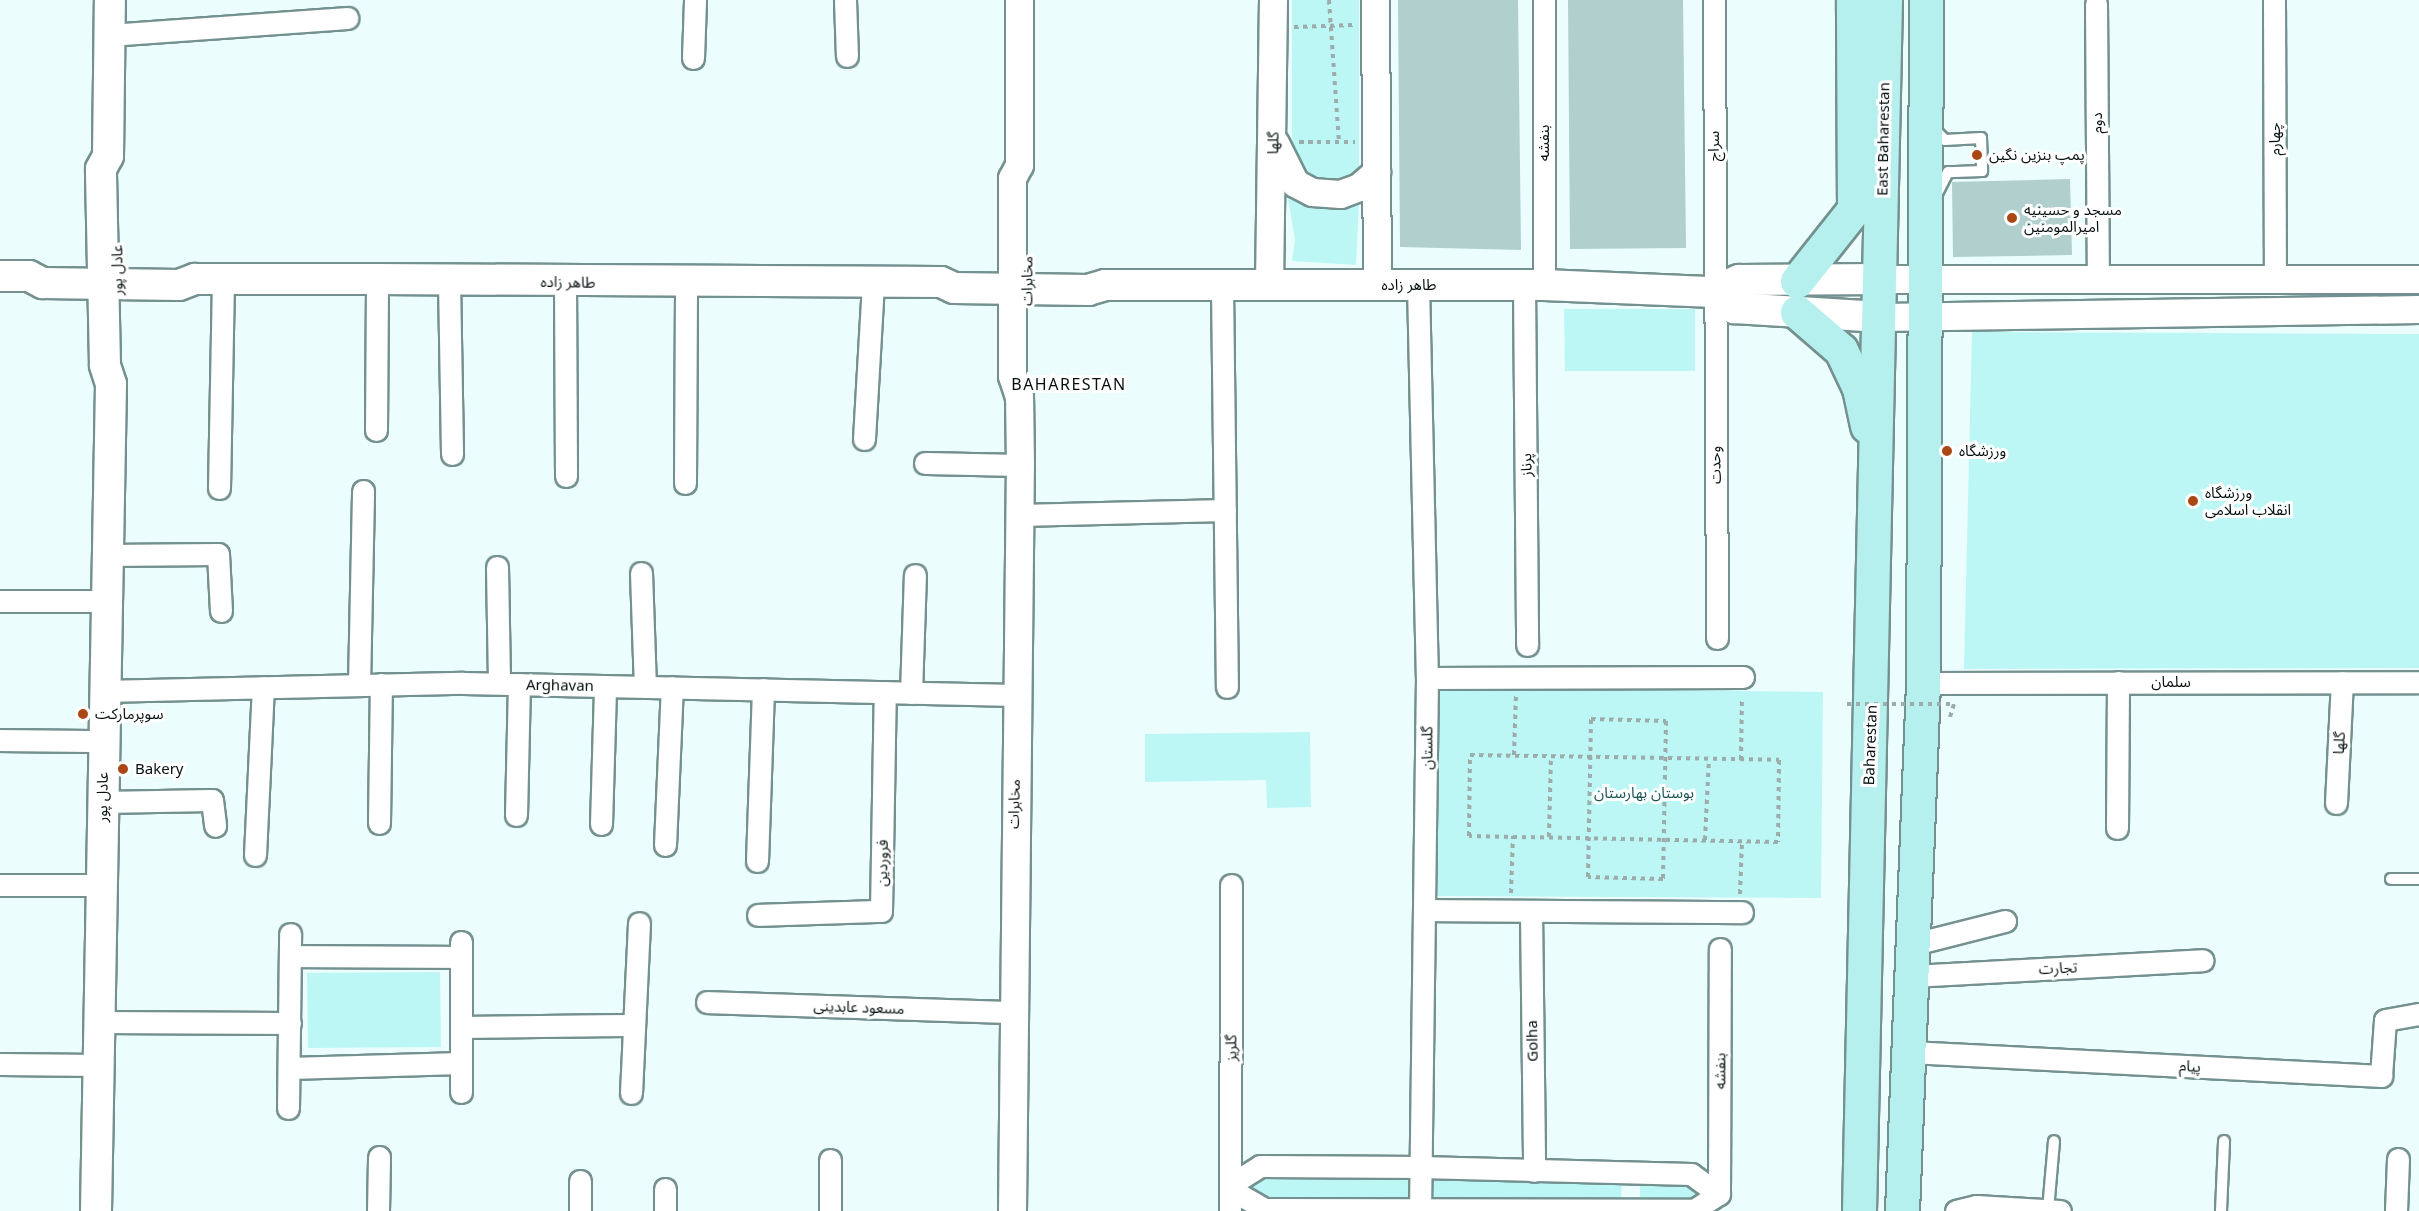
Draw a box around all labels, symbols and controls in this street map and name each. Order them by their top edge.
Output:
street label: East Baharestan [1873,82,1893,196]
street label: دوم [2088,112,2106,134]
street label: چهارم [2266,123,2284,155]
street label: بنفشه [1535,125,1553,161]
street label: سراج [1705,131,1723,161]
street label: گلها [1264,132,1282,154]
place label: پمپ بنزین نگین [1989,146,2085,164]
marker: پمپ بنزین نگین [1970,148,1984,162]
place label: مسجد و حسینیه امیرالمومنین [2024,200,2122,235]
marker: مسجد و حسینیه امیرالمومنین [2005,211,2019,225]
street label: عادل پور [108,245,126,295]
street label: مخابرات [1018,256,1036,306]
street label: طاهر زاده [540,273,596,291]
street label: طاهر زاده [1382,276,1436,294]
district label: BAHARESTAN [1011,374,1127,394]
place label: ورزشگاه [1959,442,2006,460]
marker: ورزشگاه [1940,444,1954,458]
street label: وحدت [1706,446,1724,484]
street label: پرناز [1517,453,1535,477]
place label: ورزشگاه انقلاب اسلامی [2205,483,2291,518]
marker: ورزشگاه انقلاب اسلامی [2186,494,2200,508]
street label: سلمان [2151,673,2191,691]
street label: Arghavan [526,675,594,695]
street label: Baharestan [1860,704,1880,786]
place label: سوپرمارکت [95,705,163,723]
marker: سوپرمارکت [76,707,90,721]
street label: گلستان [1418,726,1436,770]
street label: گلها [2329,731,2349,755]
place label: Bakery [135,760,183,778]
marker: Bakery [116,762,130,776]
street label: عادل پور [93,772,111,822]
street label: مخابرات [1005,779,1023,829]
park label: بوستان بهارستان [1594,784,1694,802]
street label: فروردین [873,839,891,887]
street label: تجارت [2038,958,2078,978]
street label: مسعود عابدینی [813,996,905,1018]
street label: Golha [1523,1020,1541,1062]
street label: گلریز [1222,1035,1240,1061]
street label: بنفشه [1711,1053,1729,1089]
street label: پیام [2179,1056,2201,1076]

